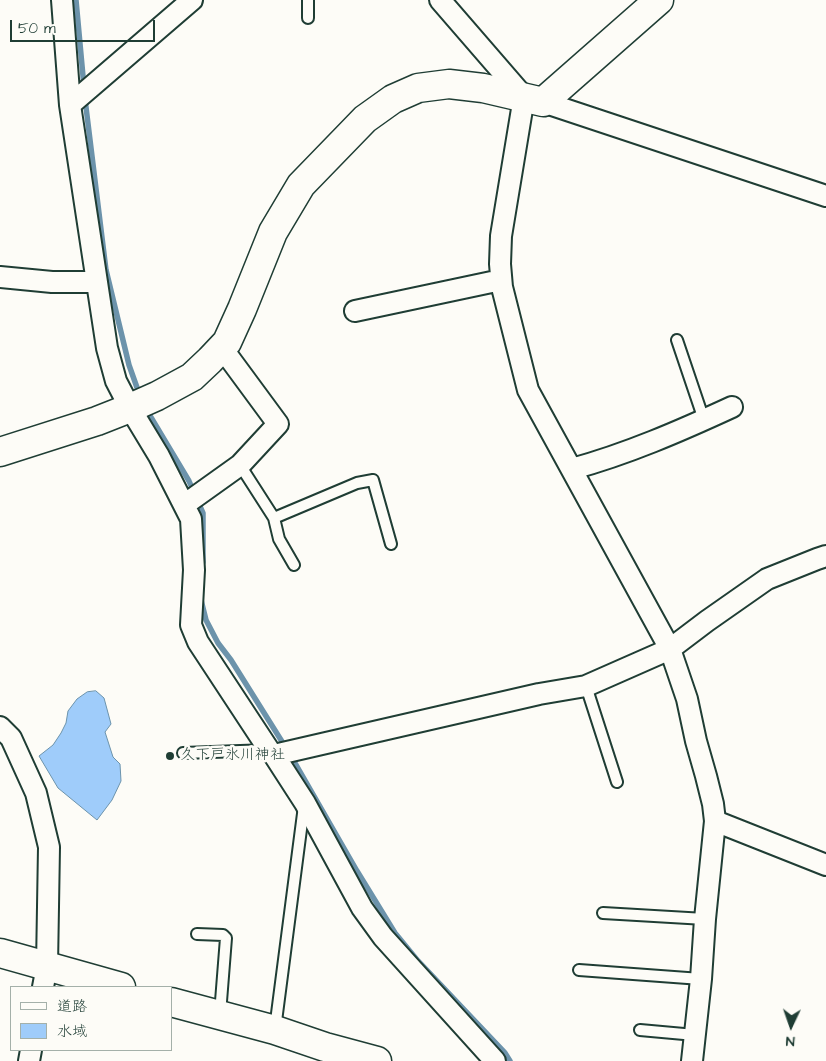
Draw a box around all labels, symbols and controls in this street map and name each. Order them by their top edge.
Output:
scale bar [12,10,158,42]
text: 50 m [18,18,56,39]
place label: 久下戸氷川神社 [180,747,285,765]
marker: 久下戸氷川神社 [164,750,176,762]
legend [10,986,172,1051]
text: 道路 [57,996,87,1017]
north arrow [766,1001,816,1051]
text: 水域 [57,1021,87,1042]
text: N [785,1031,795,1051]

